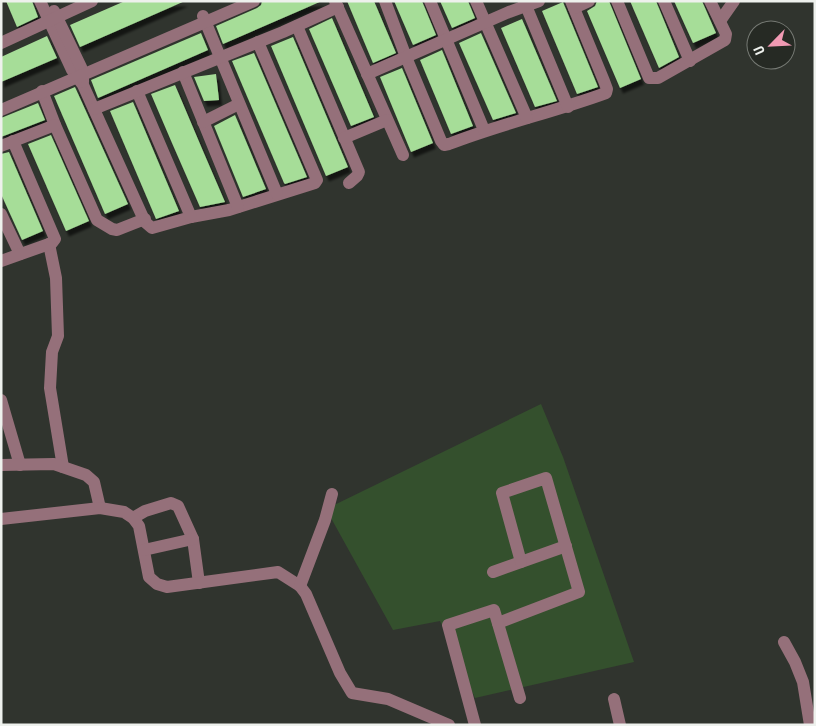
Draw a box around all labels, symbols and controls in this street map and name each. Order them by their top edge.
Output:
north arrow [746,20,796,70]
text: U [750,43,768,57]

